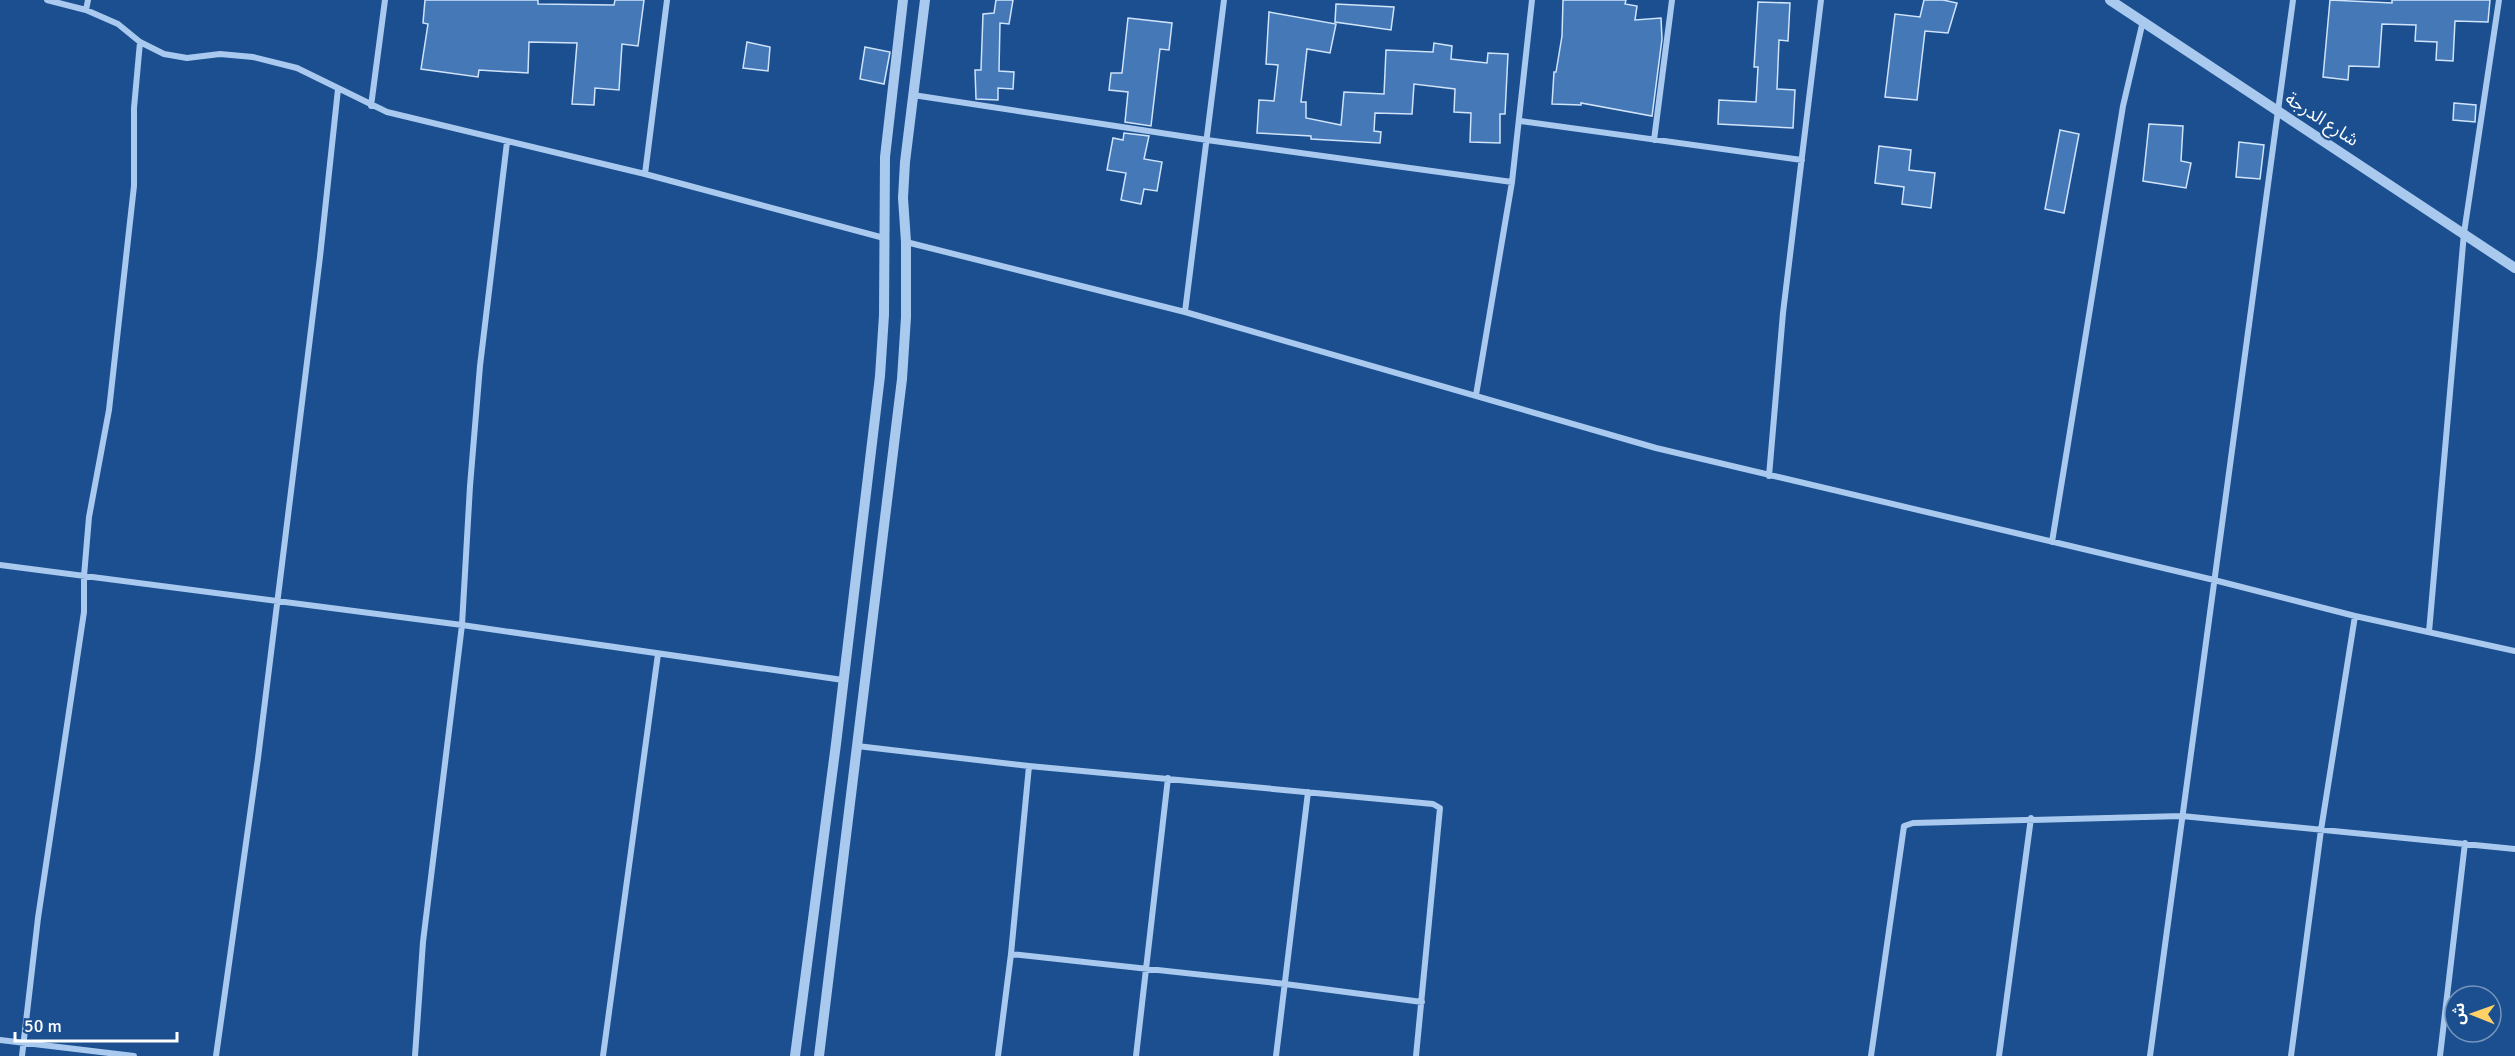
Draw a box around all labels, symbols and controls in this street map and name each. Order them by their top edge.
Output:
street label: شارع الدرجة [2280,87,2363,153]
north arrow [2443,984,2503,1044]
text: ش [2449,1003,2469,1025]
scale bar [15,1005,177,1043]
text: 50 m [24,1015,62,1037]

